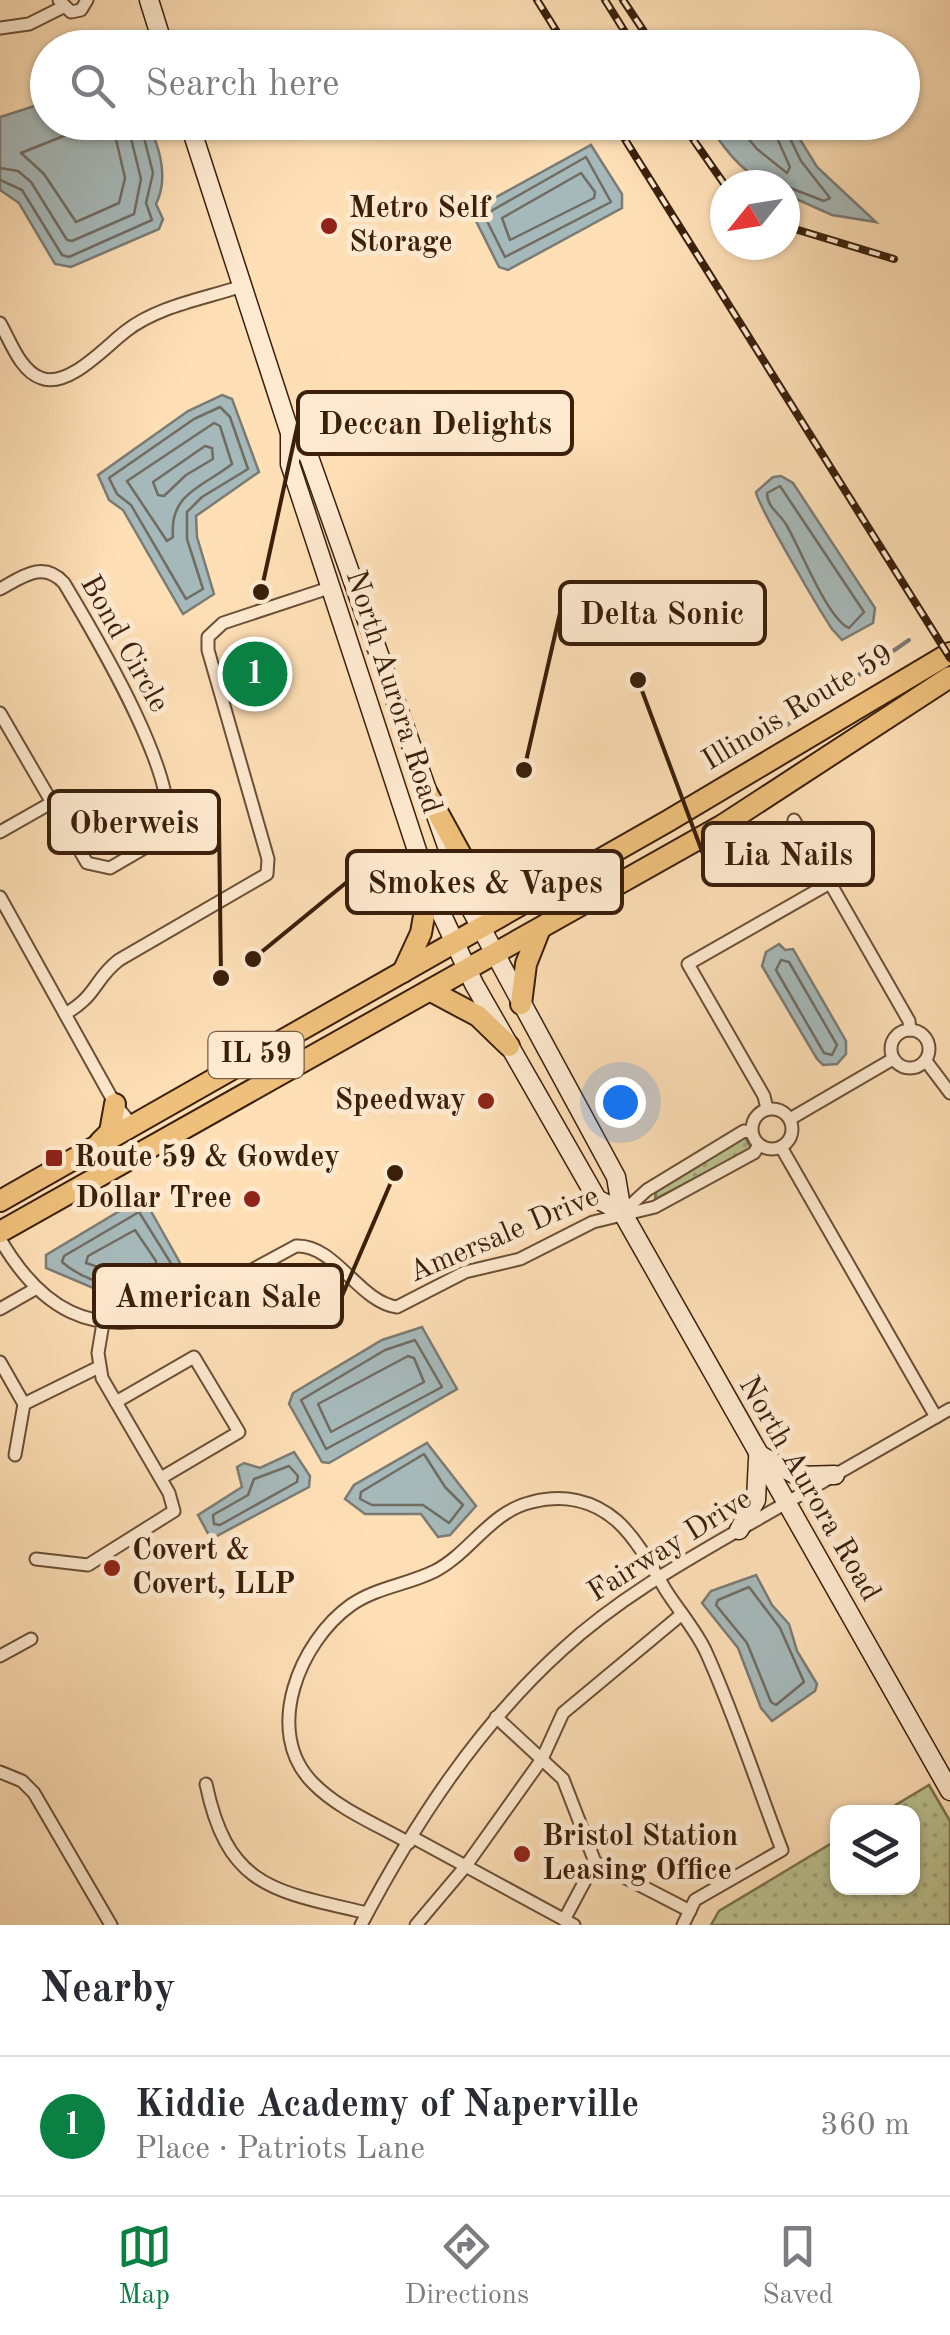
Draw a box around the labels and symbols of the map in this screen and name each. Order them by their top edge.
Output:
north arrow [710,170,800,260]
place label: Metro Self Storage [349,194,492,258]
marker: Metro Self Storage [318,215,340,237]
callout: Deccan Delights [298,392,572,454]
text: Deccan Delights [318,410,552,442]
street label: North Aurora Road [339,567,447,817]
street label: Bond Circle [74,571,174,717]
callout: Delta Sonic [560,582,765,644]
text: Delta Sonic [579,600,745,632]
pin: 1 [222,636,288,712]
street label: Illinois Route 59 [697,639,899,777]
callout: Oberweis [49,791,219,853]
text: Oberweis [69,809,199,841]
callout: Lia Nails [703,823,873,885]
text: Lia Nails [723,841,853,873]
callout: Smokes & Vapes [347,851,622,913]
text: Smokes & Vapes [367,869,603,901]
road number: IL 59 [208,1032,304,1078]
your location [595,1077,646,1128]
place label: Speedway [334,1086,466,1116]
marker: Speedway [475,1090,497,1112]
place label: Route 59 & Gowdey [74,1143,340,1173]
marker: Route 59 & Gowdey [43,1147,65,1169]
street label: Amersale Drive [405,1182,603,1288]
place label: Dollar Tree [75,1184,232,1214]
marker: Dollar Tree [241,1188,263,1210]
callout: American Sale [94,1265,342,1327]
text: American Sale [114,1283,322,1315]
street label: North Aurora Road [733,1372,885,1606]
street label: Fairway Drive [583,1484,757,1608]
place label: Covert & Covert, LLP [132,1536,295,1600]
marker: Covert & Covert, LLP [101,1557,123,1579]
place label: Bristol Station Leasing Office [542,1822,738,1886]
marker: Bristol Station Leasing Office [511,1843,533,1865]

